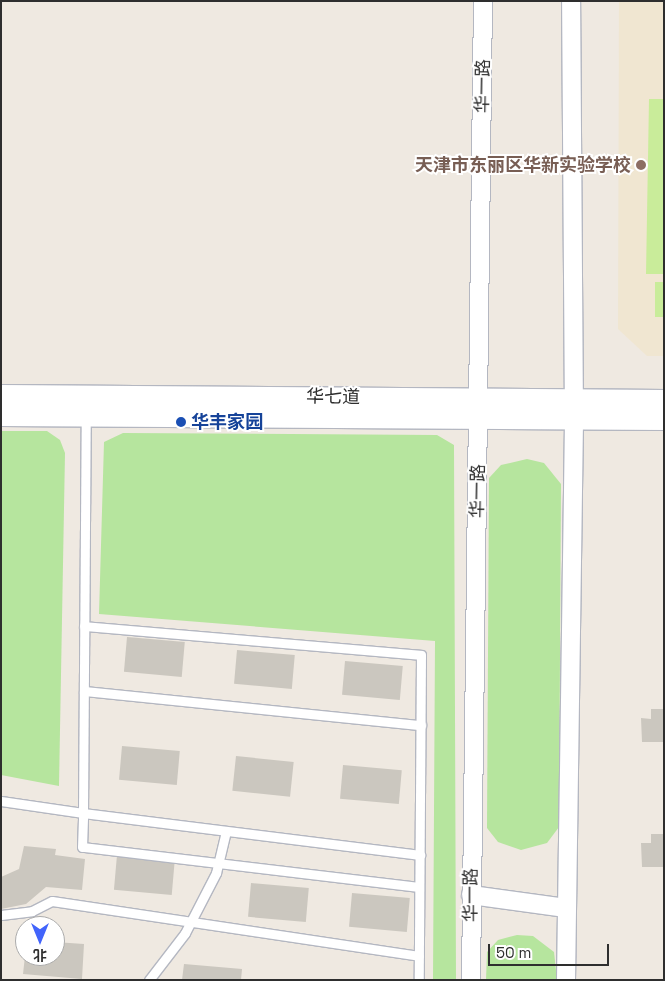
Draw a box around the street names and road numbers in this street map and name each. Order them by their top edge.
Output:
street label: 华一路 [472,59,494,113]
street label: 华七道 [306,386,360,408]
street label: 华一路 [467,464,489,518]
street label: 华一路 [460,868,482,922]

